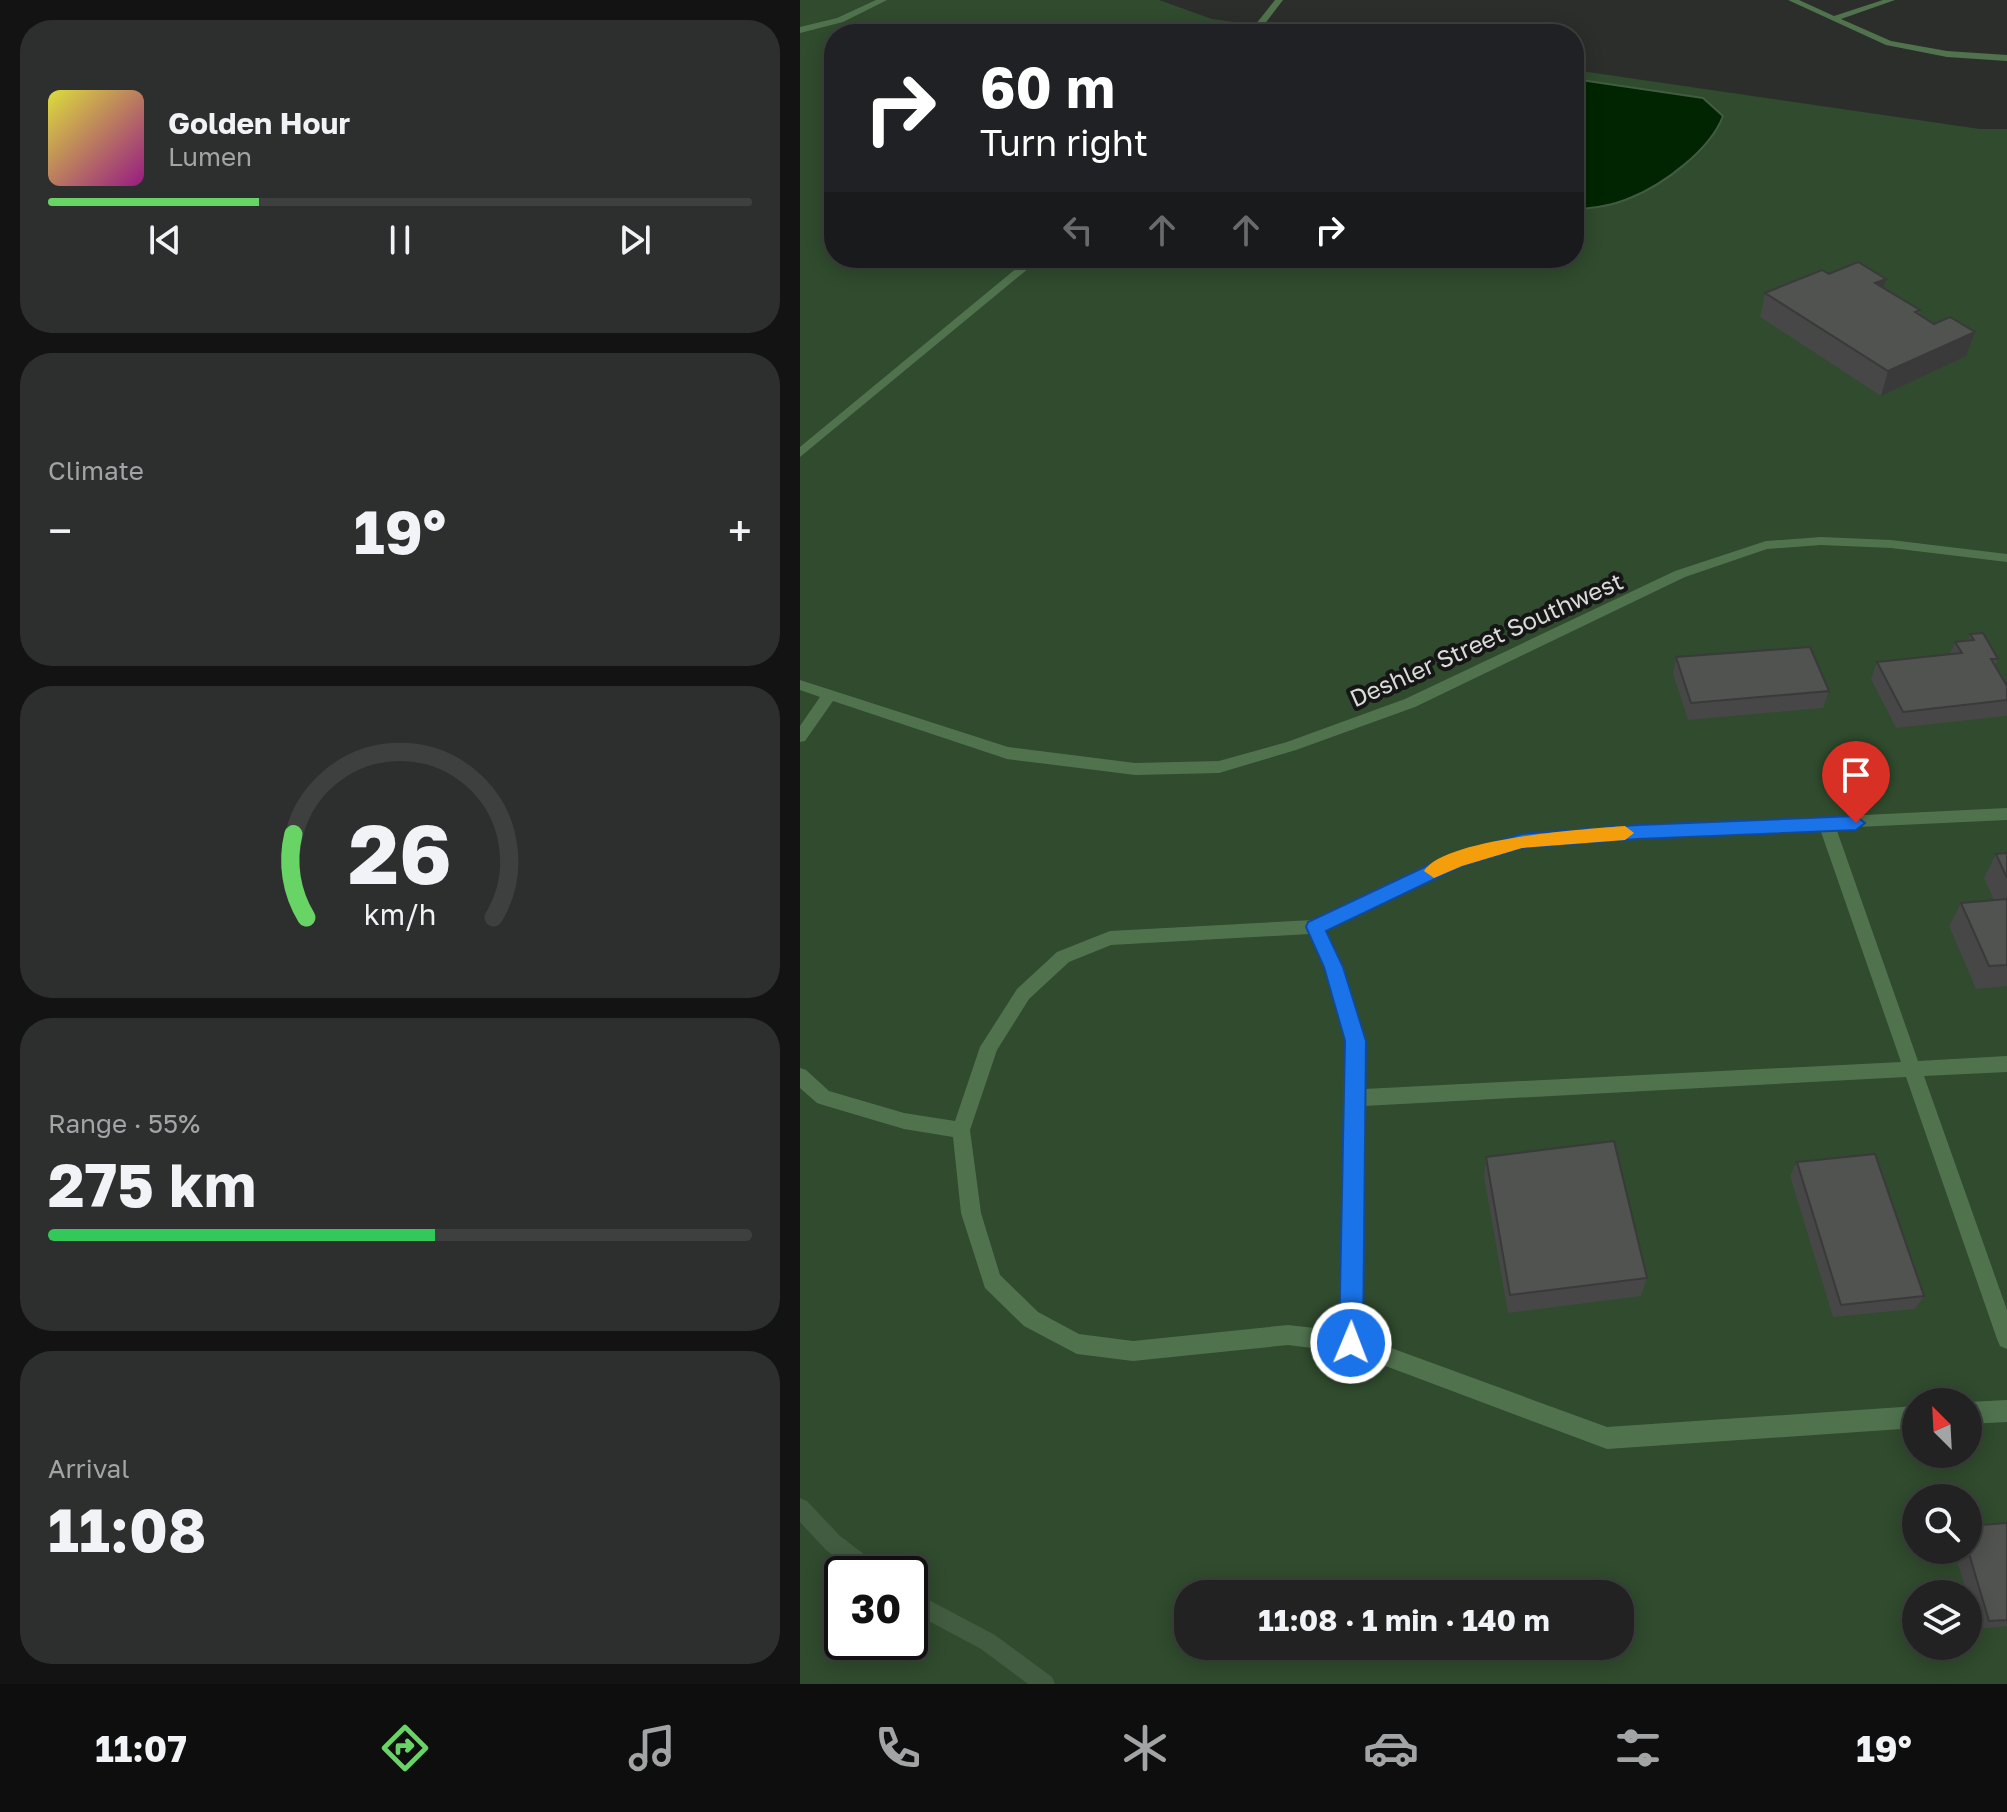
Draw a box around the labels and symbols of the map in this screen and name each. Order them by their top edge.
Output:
street label: Deshler Street Southwest [1345,566,1627,712]
pin [1822,741,1890,823]
position arrow [1309,1301,1393,1385]
north arrow [1902,1388,1982,1468]
speed limit sign: 30 [824,1556,928,1660]

